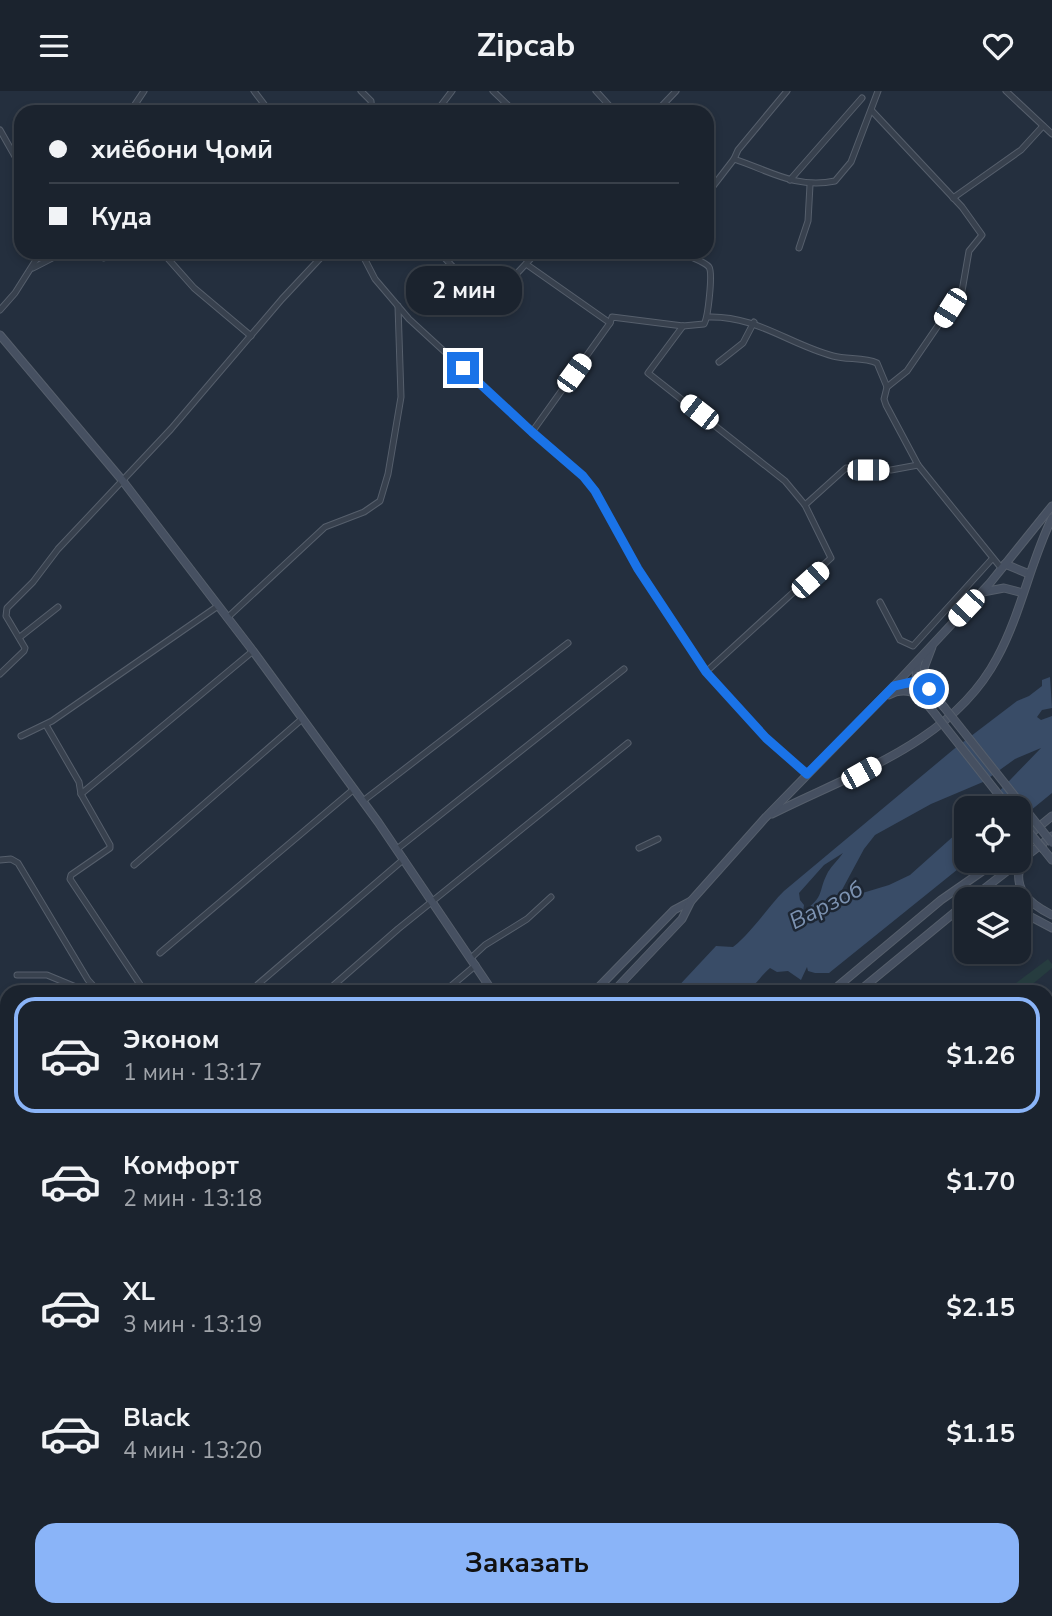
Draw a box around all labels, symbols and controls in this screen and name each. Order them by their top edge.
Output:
text: Zipcab [477,24,575,67]
icon: menu [35,27,73,65]
icon: heart [979,27,1017,65]
text: хиёбони Ҷомӣ [91,132,273,167]
text: Куда [91,199,152,234]
callout: 2 мин [405,267,521,315]
text: 2 мин [432,275,496,306]
car [930,285,971,331]
car [554,350,595,396]
route end [447,352,479,384]
car [676,391,723,433]
car [848,460,890,481]
car [788,558,833,602]
car [944,585,989,631]
route start [913,673,945,705]
car [838,754,885,792]
map controls [954,796,1031,964]
button: locate [954,796,1031,873]
water label: Варзоб [784,873,868,937]
button: layers [954,887,1031,964]
text: Эконом [123,1022,220,1057]
icon: car [39,1024,102,1087]
text: $1.26 [946,1038,1015,1073]
text: 1 мин · 13:17 [123,1057,262,1088]
text: Комфорт [123,1148,239,1183]
icon: car [39,1150,102,1213]
text: $1.70 [946,1164,1015,1199]
text: 2 мин · 13:18 [123,1183,262,1214]
text: XL [123,1274,155,1309]
icon: car [39,1276,102,1339]
text: $2.15 [946,1290,1015,1325]
text: 3 мин · 13:19 [123,1309,262,1340]
text: Black [123,1400,190,1435]
icon: car [39,1402,102,1465]
text: $1.15 [946,1416,1015,1451]
text: 4 мин · 13:20 [123,1435,262,1466]
button: Заказать [35,1523,1019,1603]

